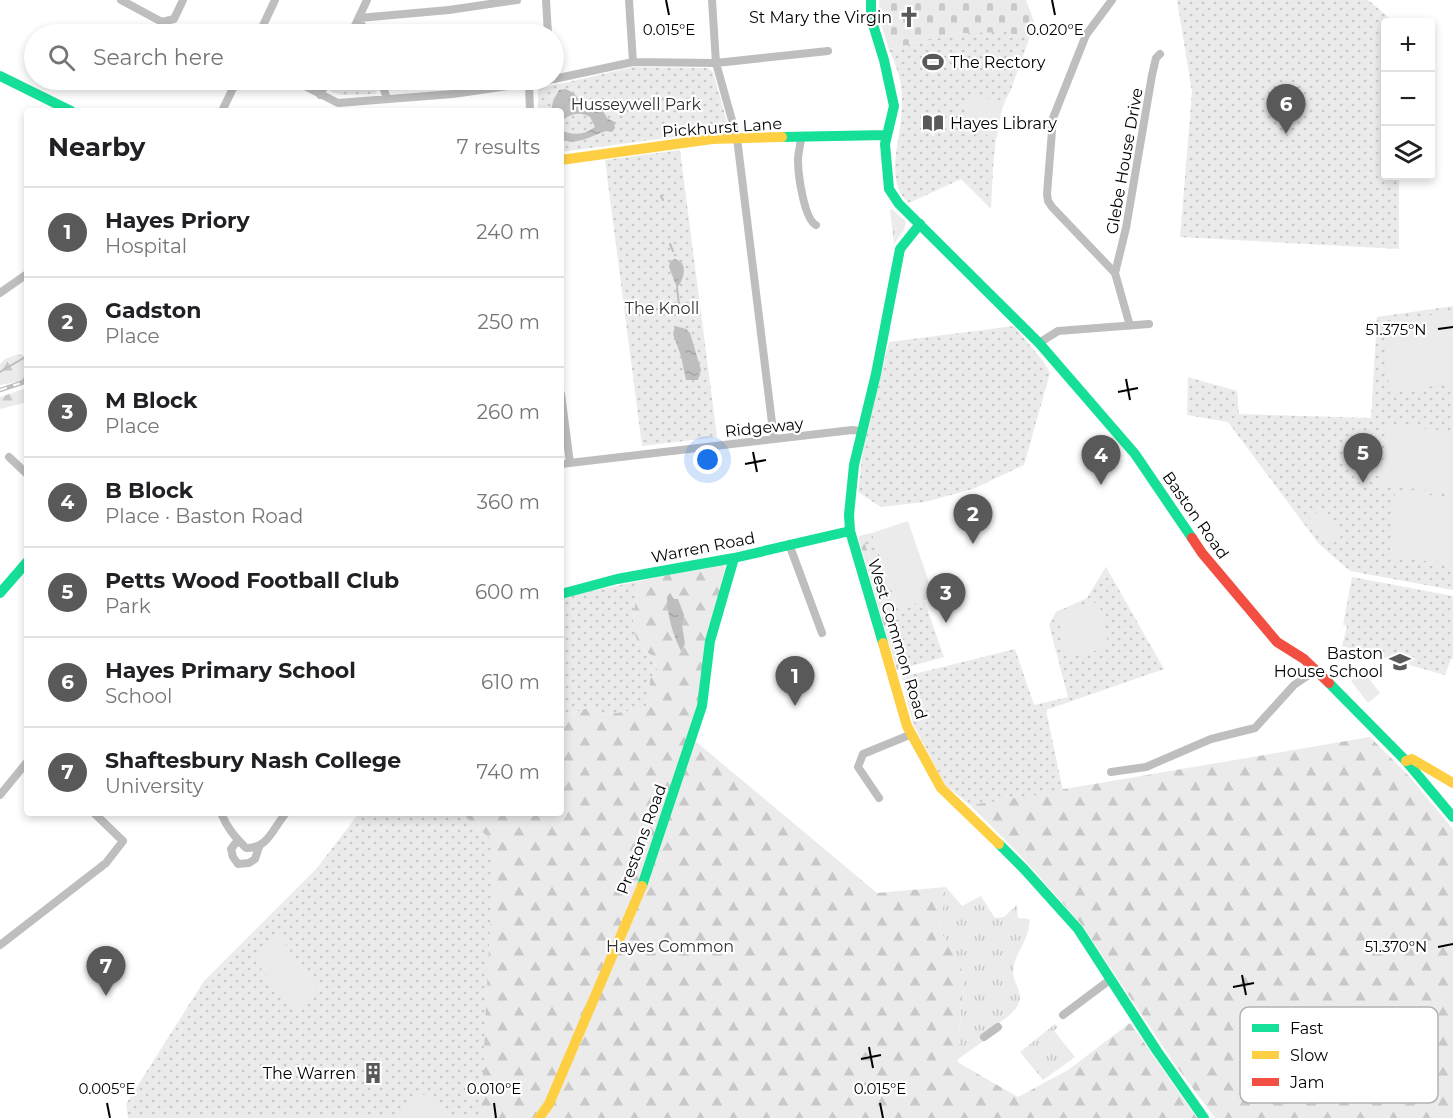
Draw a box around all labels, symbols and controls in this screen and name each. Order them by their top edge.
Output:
church icon: St Mary the Virgin [897,5,921,29]
place label: St Mary the Virgin [749,8,892,27]
map controls [1381,18,1435,180]
button: + [1381,18,1435,72]
text: 0.015°E [643,20,695,39]
text: 0.020°E [1026,20,1084,39]
search box [24,24,564,90]
icon: search [45,41,78,74]
text: Search here [93,44,224,71]
sports icon: The Rectory [921,50,945,74]
place label: The Rectory [950,53,1046,72]
button: − [1381,72,1435,126]
pin: 6 [1266,84,1306,134]
street label: Glebe House Drive [1102,86,1147,236]
park label: Husseywell Park [571,95,702,114]
library icon: Hayes Library [921,111,945,135]
street label: Pickhurst Lane [661,114,783,141]
place label: Hayes Library [950,114,1057,133]
button: layers [1381,126,1435,180]
text: Nearby [48,131,145,163]
text: 7 results [457,135,540,159]
text: Hayes Priory [105,207,250,234]
text: 1 [64,220,71,244]
text: 240 m [476,220,540,244]
text: Hospital [105,234,187,258]
text: Gadston [105,297,201,324]
park label: The Knoll [625,299,699,318]
text: 2 [62,310,73,334]
text: 250 m [478,310,540,334]
text: 51.375°N [1366,320,1426,339]
text: Place [105,324,160,348]
text: M Block [105,387,197,414]
text: 3 [62,400,73,424]
text: 260 m [477,400,540,424]
text: Place [105,414,160,438]
street label: Ridgeway [724,414,805,441]
pin: 5 [1344,434,1382,483]
pin: 4 [1082,436,1120,485]
your location [693,445,722,474]
street label: Baston Road [1158,468,1233,563]
text: B Block [105,477,193,504]
text: 4 [61,490,74,514]
text: 360 m [477,490,540,514]
pin: 2 [954,494,992,544]
text: Place · Baston Road [105,504,303,528]
street label: Warren Road [650,528,757,567]
street label: West Common Road [864,557,931,722]
text: Petts Wood Football Club [105,567,399,594]
pin: 3 [926,574,966,623]
text: 5 [62,580,73,604]
text: 600 m [475,580,540,604]
text: Park [105,594,151,618]
place label: Baston House School [1274,644,1383,681]
school or university icon: Baston House School [1388,650,1412,674]
pin: 1 [776,656,814,706]
text: Hayes Primary School [105,657,356,684]
text: 6 [61,670,74,694]
text: 610 m [481,670,540,694]
text: School [105,684,172,708]
text: Shaftesbury Nash College [105,747,401,774]
text: 7 [61,760,74,784]
text: 740 m [477,760,540,784]
text: University [105,774,204,798]
street label: Prestons Road [613,782,670,897]
park label: Hayes Common [606,937,734,956]
text: 51.370°N [1365,937,1427,956]
pin: 7 [86,946,126,996]
legend [1240,1007,1438,1103]
text: Fast [1290,1019,1324,1038]
text: Slow [1290,1046,1328,1065]
building icon: The Warren [361,1061,385,1085]
place label: The Warren [263,1064,356,1083]
text: Jam [1289,1073,1324,1092]
text: 0.005°E [78,1079,136,1098]
text: 0.010°E [467,1079,521,1098]
text: 0.015°E [854,1079,906,1098]

